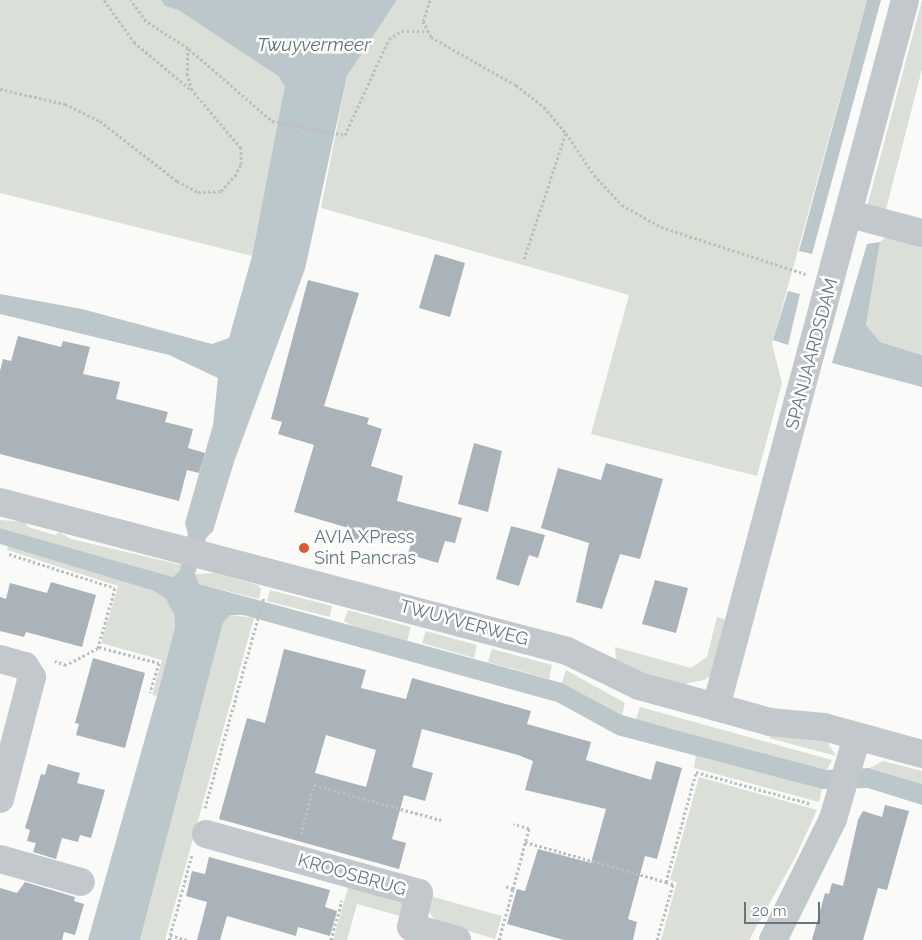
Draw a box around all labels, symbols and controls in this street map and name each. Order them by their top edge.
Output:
water label: Twuyvermeer [257,34,371,56]
street label: SPANJAARDSDAM [781,276,843,432]
place label: AVIA XPress Sint Pancras [314,527,416,570]
marker: AVIA XPress Sint Pancras [298,542,310,554]
street label: TWUYVERWEG [397,595,531,651]
street label: KROOSBRUG [295,849,409,901]
scale bar [747,892,823,924]
text: 20 m [752,902,787,920]

